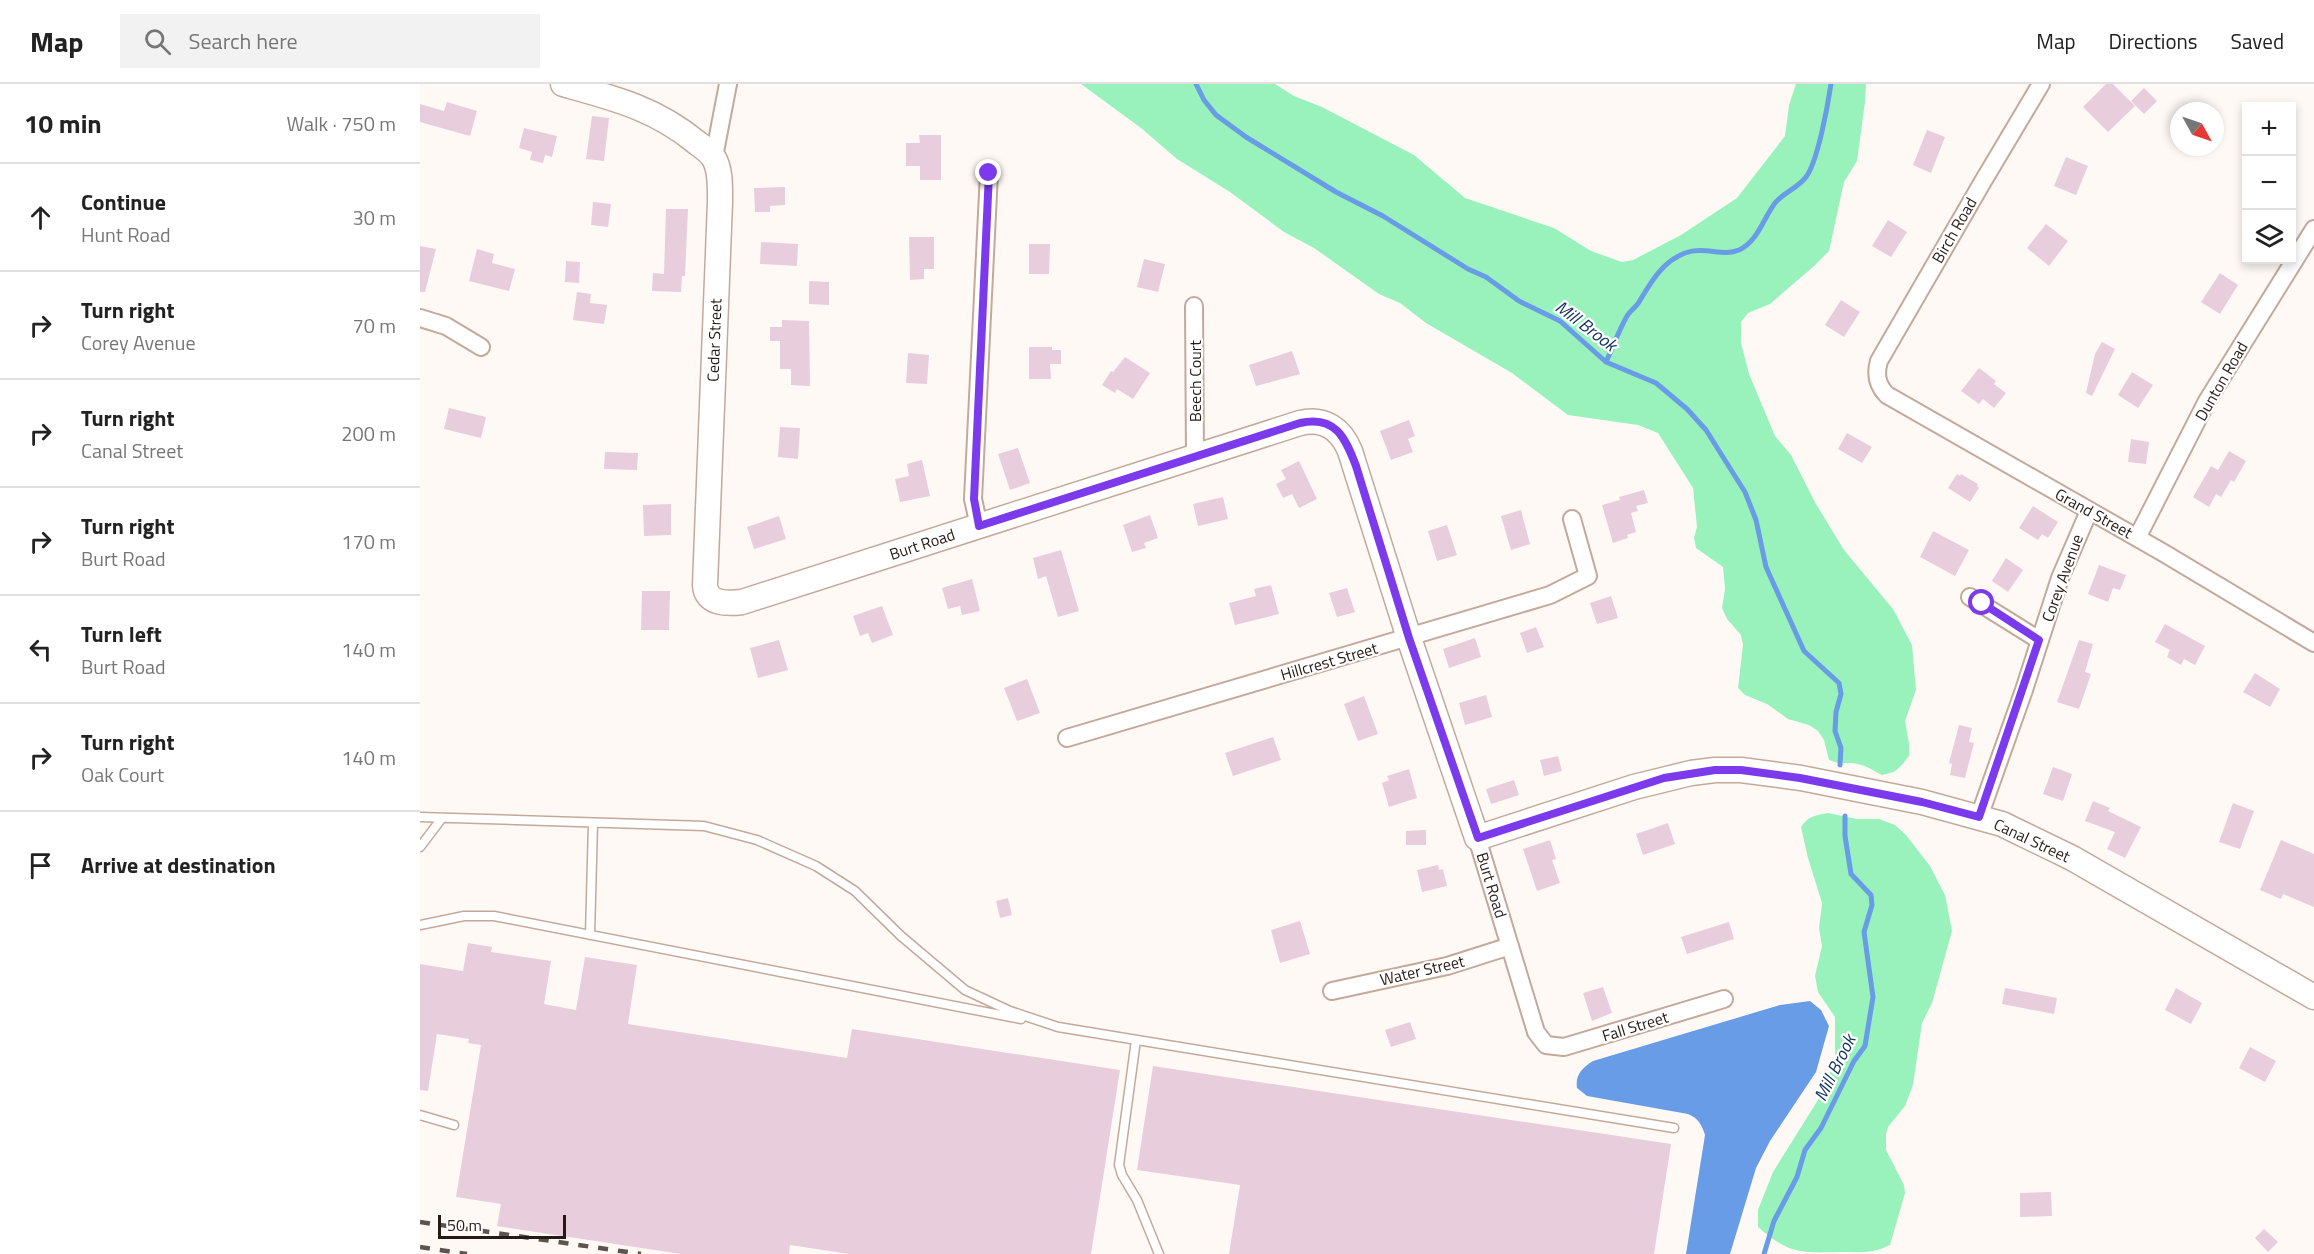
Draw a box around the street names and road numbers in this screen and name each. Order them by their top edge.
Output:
street label: Birch Road [1925,193,1983,267]
street label: Cedar Street [701,298,727,382]
street label: Dunton Road [2189,337,2253,425]
street label: Beech Court [1183,340,1207,422]
street label: Grand Street [2051,482,2137,544]
street label: Burt Road [886,522,958,566]
street label: Corey Avenue [2035,531,2089,625]
street label: Hillcrest Street [1278,636,1381,686]
street label: Canal Street [1990,812,2074,868]
street label: Burt Road [1471,849,1513,921]
street label: Water Street [1377,949,1467,991]
street label: Fall Street [1599,1004,1671,1047]

